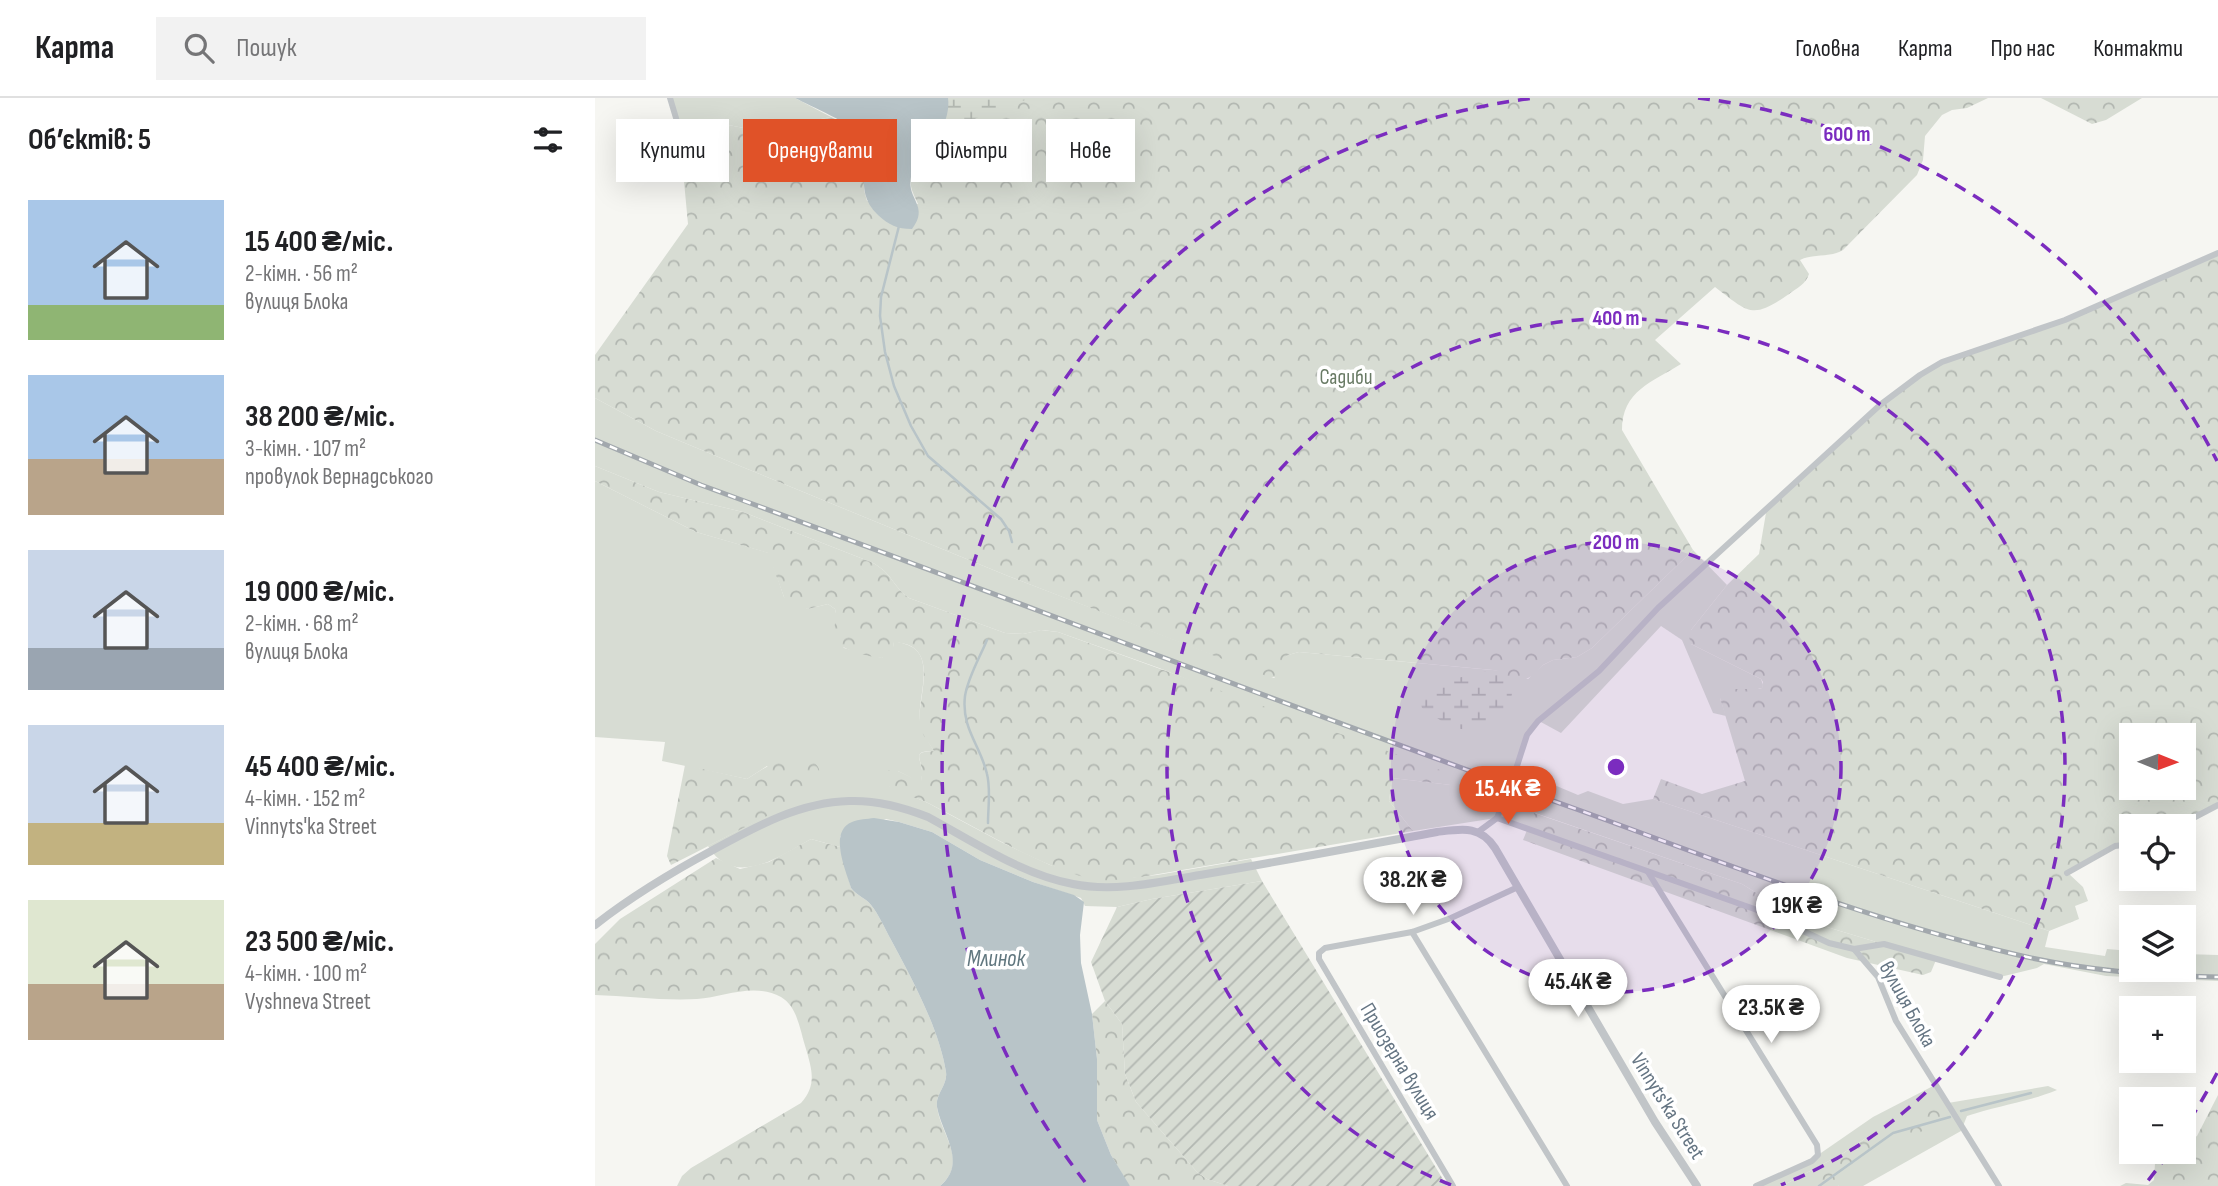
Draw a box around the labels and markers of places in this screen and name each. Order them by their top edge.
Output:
centre of rings [1604,755,1628,779]
pin: 15.4K ₴ [1443,766,1573,826]
pin: 38.2K ₴ [1348,858,1478,917]
pin: 19K ₴ [1748,884,1846,943]
pin: 45.4K ₴ [1513,960,1643,1019]
pin: 23.5K ₴ [1706,986,1836,1045]

